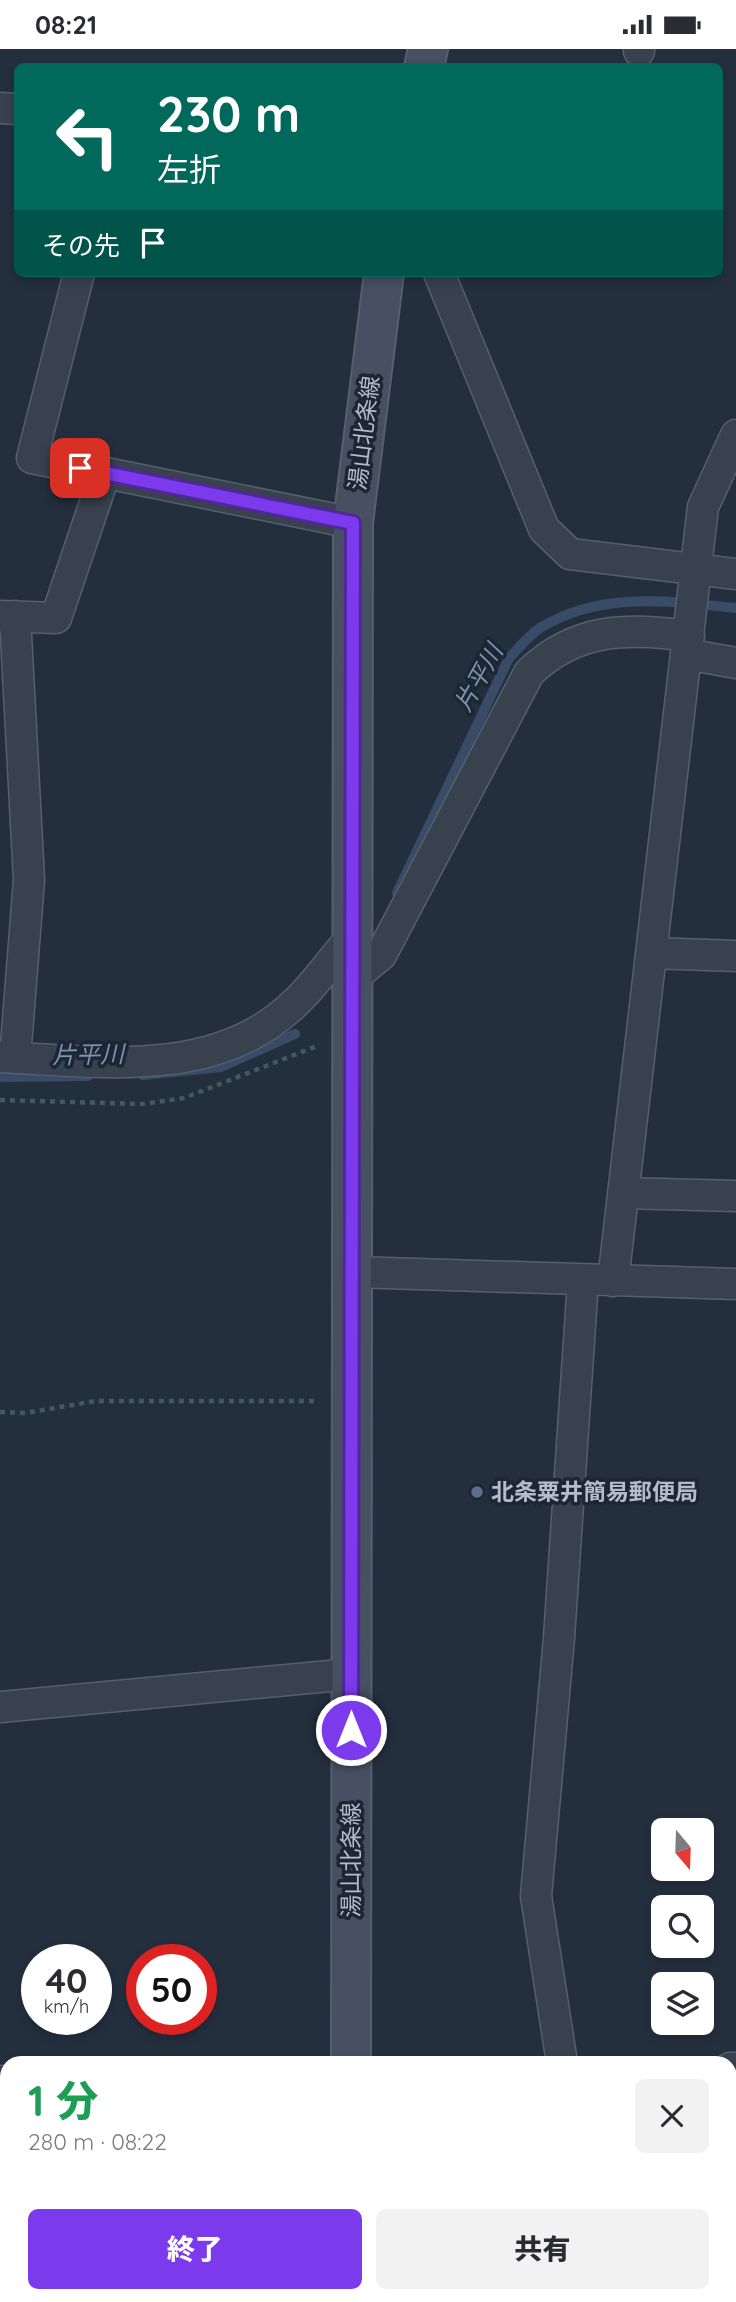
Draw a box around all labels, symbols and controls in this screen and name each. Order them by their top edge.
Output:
text: 08:21 [35,8,97,41]
text: 230 m [157,83,300,144]
icon: left [42,91,133,182]
text: 左折 [157,149,221,189]
icon: arrive [134,224,172,262]
text: その先 [42,229,120,262]
street label: 湯山北条線 [342,374,385,492]
pin [50,438,110,498]
icon: arrive [61,449,99,487]
water label: 片平川 [448,636,510,716]
water label: 片平川 [52,1038,127,1070]
place label: 北条粟井簡易郵便局 [491,1477,698,1506]
marker: 北条粟井簡易郵便局 [469,1484,485,1500]
position arrow [314,1693,388,1767]
street label: 湯山北条線 [336,1803,365,1918]
north arrow [651,1818,714,1881]
map controls [651,1818,714,2035]
button: search [651,1895,714,1958]
speed limit sign: 50 [126,1944,217,2035]
text: 40 [45,1958,88,2002]
button: layers [651,1972,714,2035]
text: km/h [44,1995,89,2018]
text: 1 分 [28,2074,98,2127]
button: close [635,2079,709,2153]
text: 280 m · 08:22 [28,2127,167,2156]
button: 終了 [28,2209,362,2289]
button: 共有 [376,2209,709,2289]

